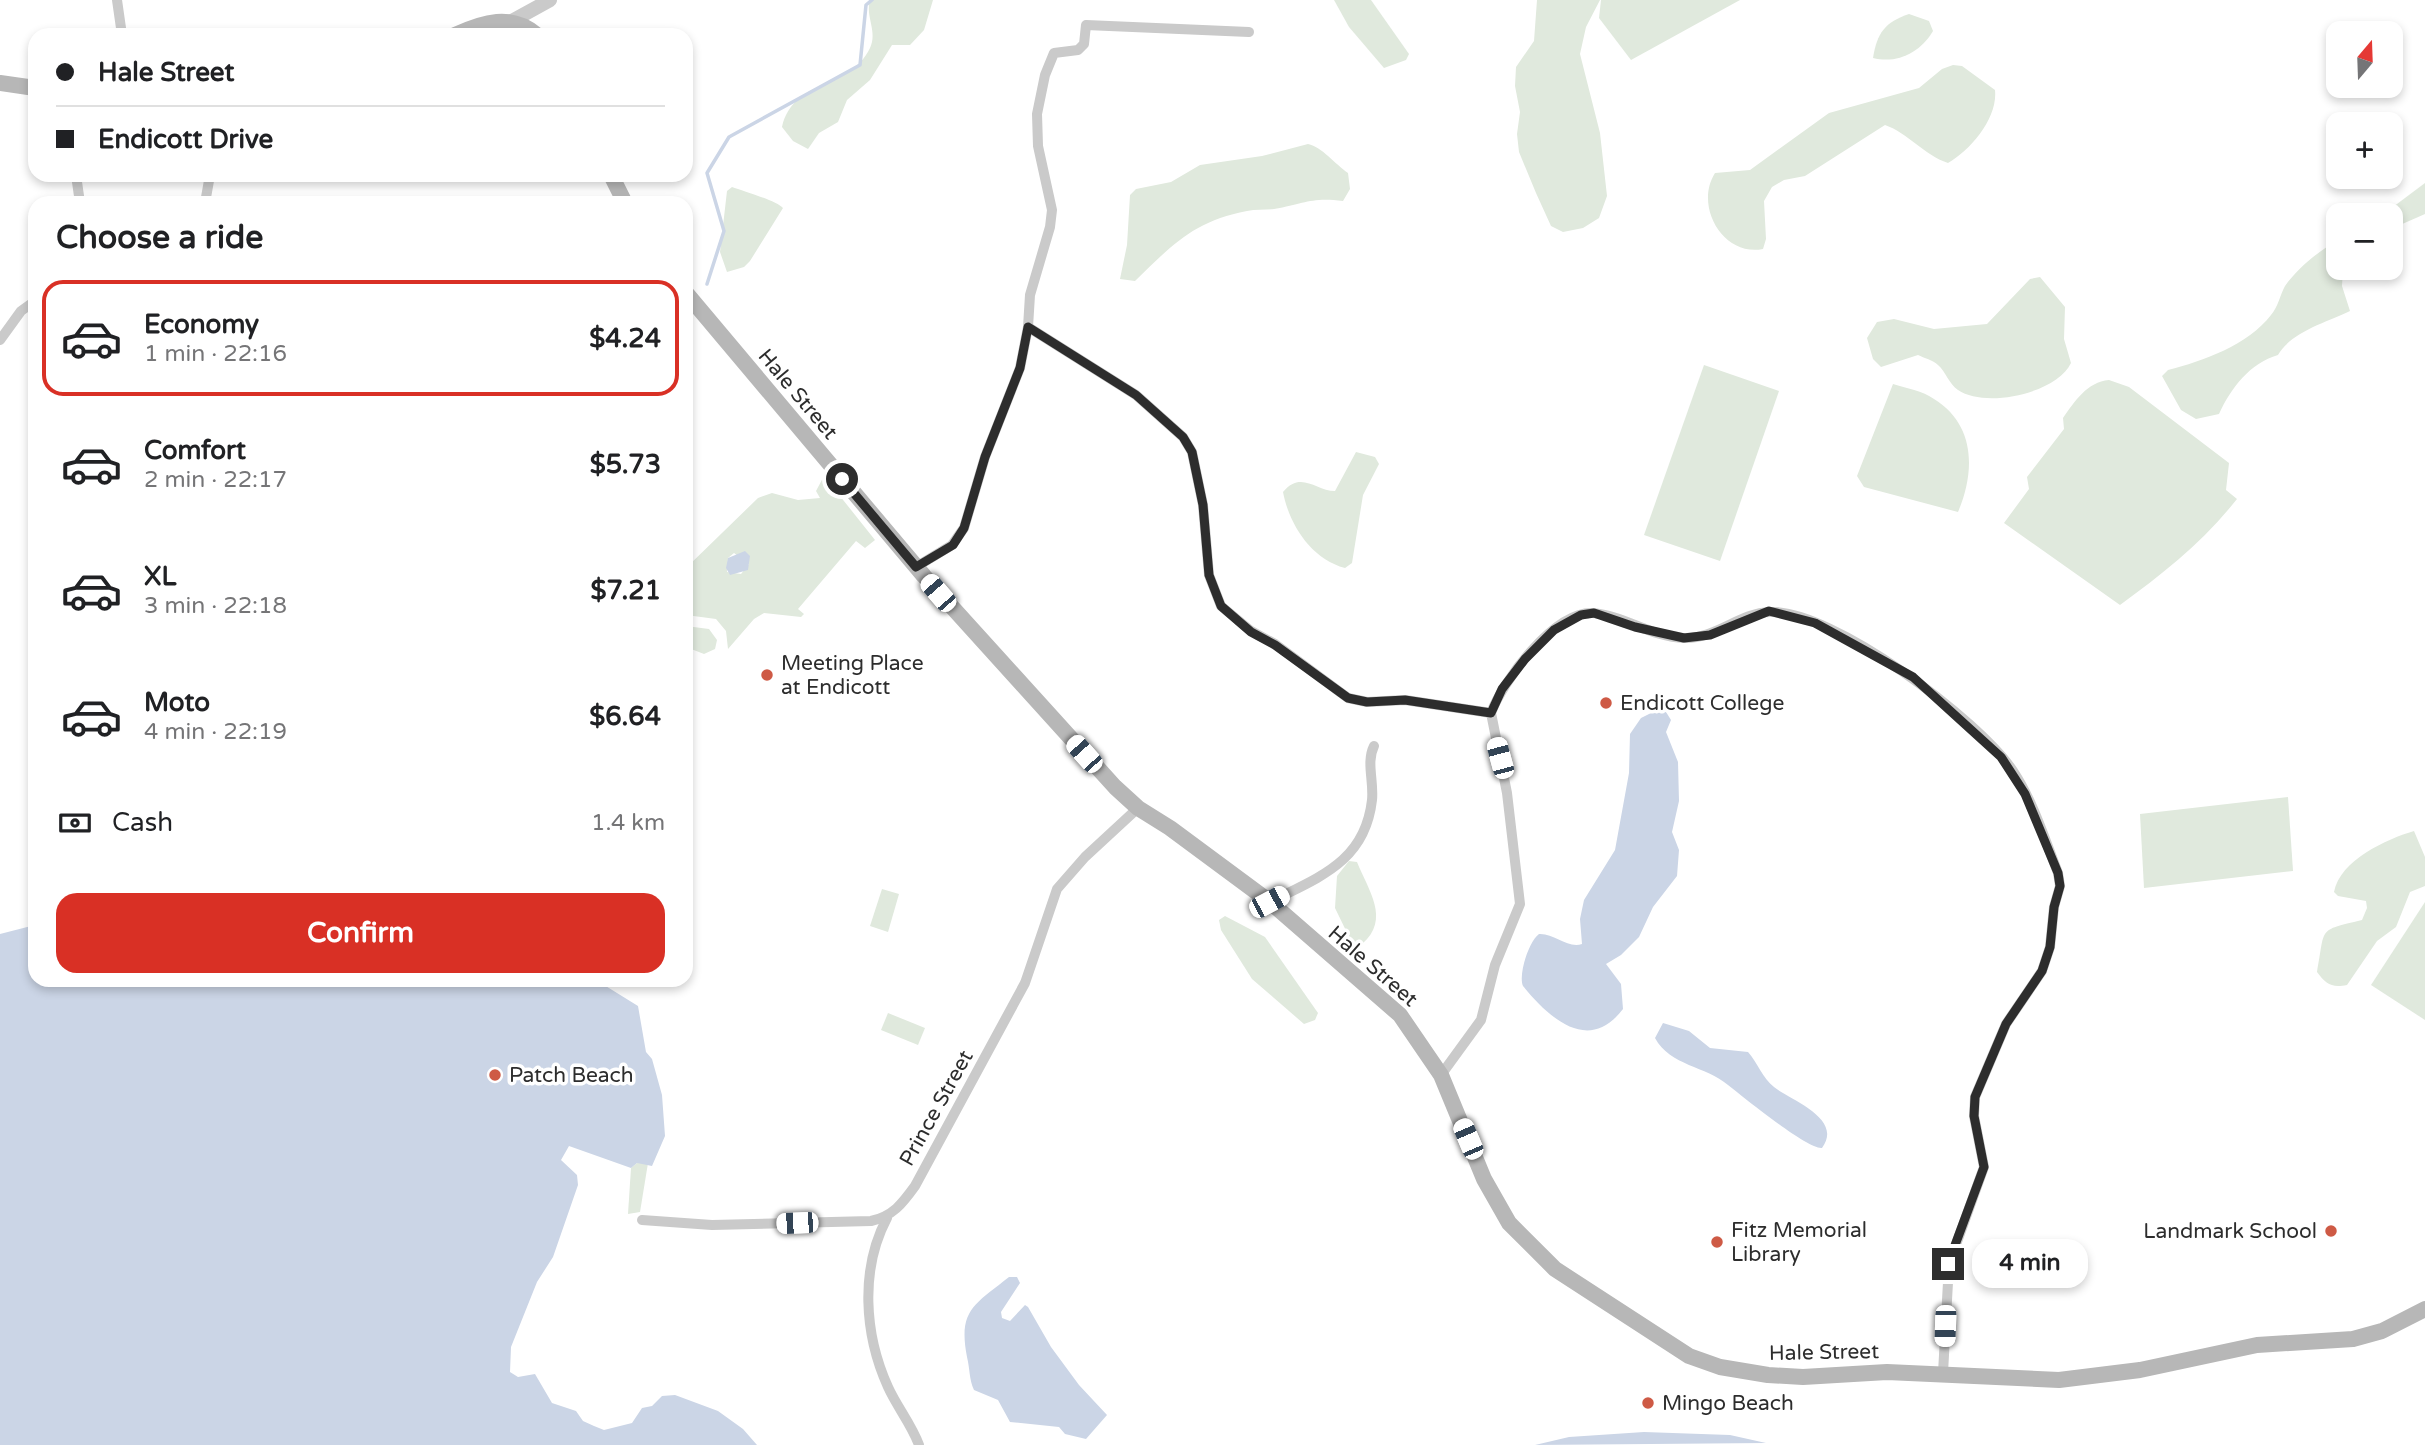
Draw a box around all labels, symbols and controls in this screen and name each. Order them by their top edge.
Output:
north arrow [2326,21,2403,98]
map controls [2326,21,2403,280]
text: Hale Street [98,57,235,88]
button: + [2326,112,2403,189]
text: Endicott Drive [98,124,273,155]
button: − [2326,203,2403,280]
text: Choose a ride [56,219,263,257]
icon: car [60,307,123,370]
text: Economy [144,309,259,340]
text: $4.24 [589,323,661,354]
text: 1 min · 22:16 [144,340,287,368]
street label: Hale Street [753,344,843,445]
icon: car [60,433,123,496]
text: Comfort [144,435,246,466]
text: $5.73 [590,449,661,480]
route start [826,463,858,495]
text: 2 min · 22:17 [144,466,287,494]
icon: car [60,559,123,622]
text: XL [144,561,176,592]
car [917,570,960,616]
text: $7.21 [591,575,661,606]
text: 3 min · 22:18 [144,592,287,620]
place label: Meeting Place at Endicott [781,651,924,700]
marker: Meeting Place at Endicott [759,667,775,683]
icon: car [60,685,123,748]
text: Moto [144,687,210,718]
place label: Endicott College [1620,691,1784,716]
marker: Endicott College [1598,695,1614,711]
text: $6.64 [589,701,661,732]
text: 4 min · 22:19 [144,718,287,746]
car [1063,731,1106,777]
car [1485,735,1516,781]
icon: cash [56,804,94,842]
text: Cash [112,807,173,838]
text: 1.4 km [591,809,665,837]
car [1246,883,1293,921]
button: Confirm [56,893,665,973]
street label: Hale Street [1323,921,1422,1012]
street label: Prince Street [894,1046,979,1170]
place label: Patch Beach [509,1063,634,1088]
marker: Patch Beach [487,1067,503,1083]
car [1451,1116,1486,1162]
car [776,1212,819,1234]
place label: Fitz Memorial Library [1731,1218,1867,1267]
place label: Landmark School [2143,1219,2317,1244]
marker: Landmark School [2323,1223,2339,1239]
marker: Fitz Memorial Library [1709,1234,1725,1250]
callout: 4 min [1972,1240,2088,1288]
route end [1932,1248,1964,1280]
text: 4 min [1999,1249,2061,1277]
car [1934,1305,1957,1347]
street label: Hale Street [1769,1339,1879,1366]
place label: Mingo Beach [1662,1391,1794,1416]
marker: Mingo Beach [1640,1395,1656,1411]

